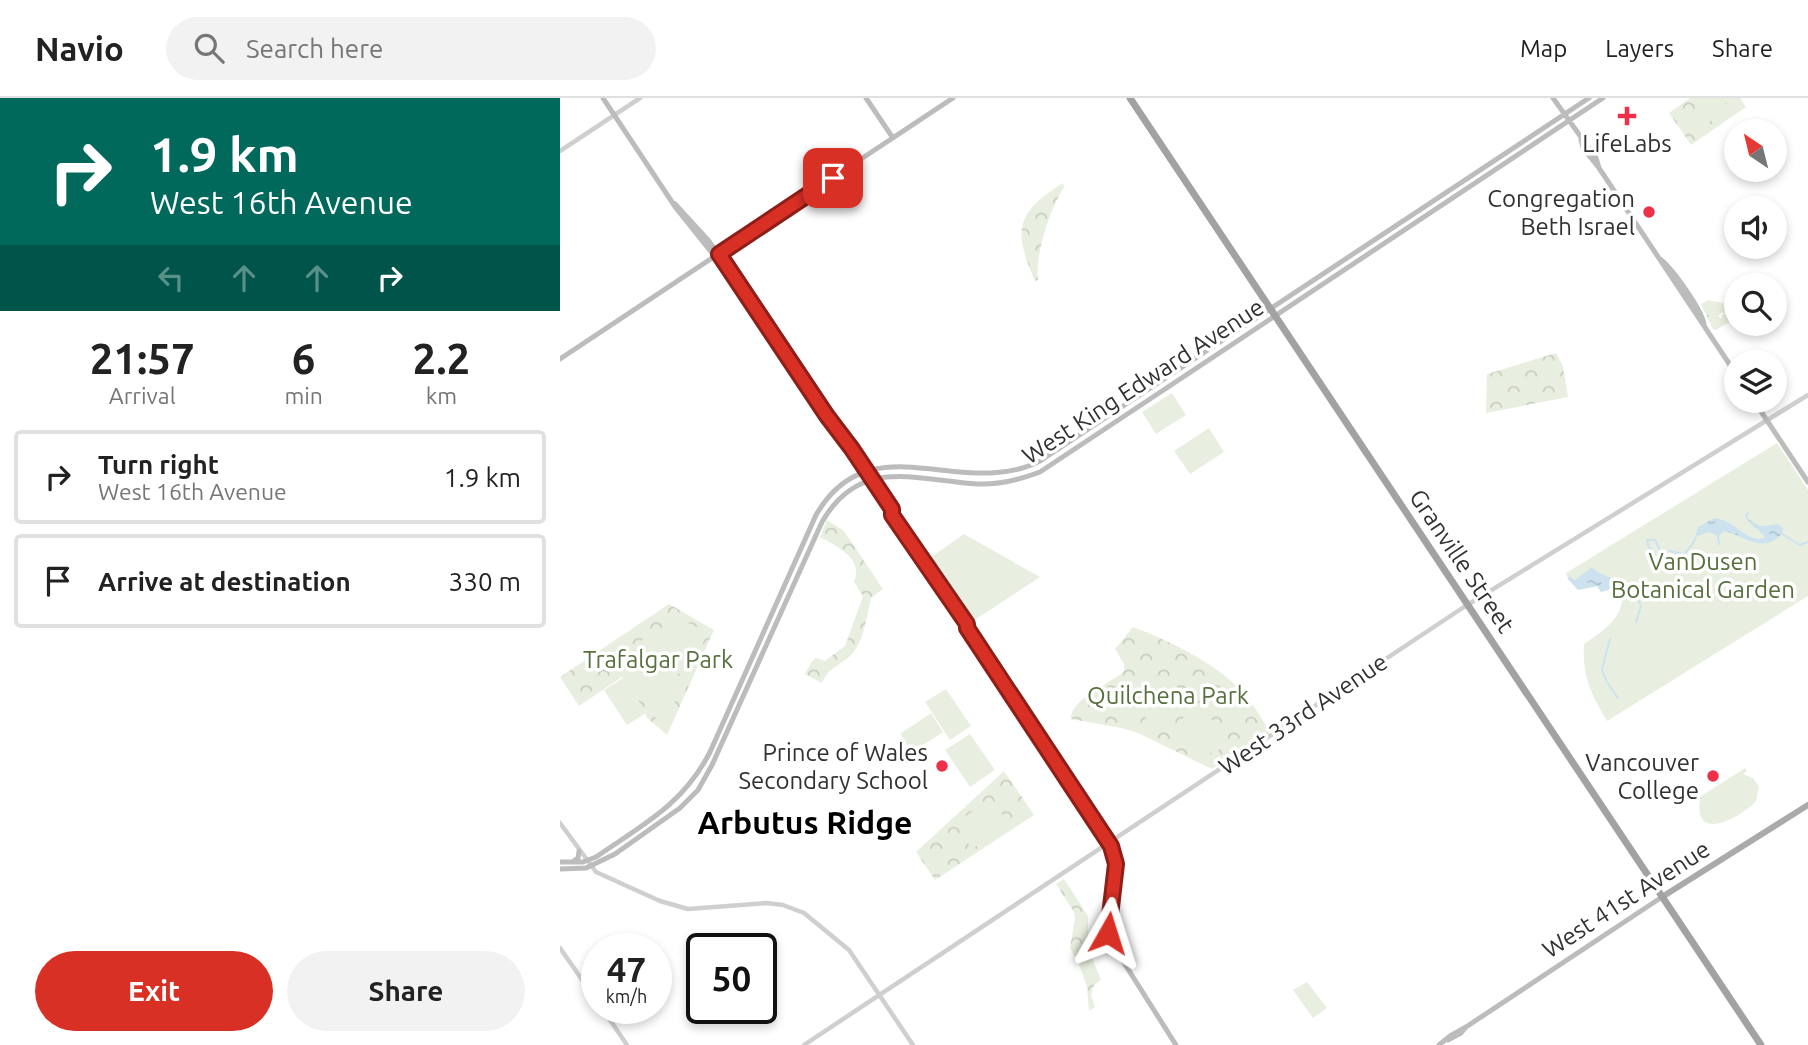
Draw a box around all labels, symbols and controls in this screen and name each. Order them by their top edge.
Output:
search box [166,17,656,80]
icon: search [190,29,228,67]
text: Navio [35,30,124,67]
text: Search here [246,34,383,63]
text: Map [1520,35,1567,62]
text: Layers [1605,35,1674,62]
text: Share [1712,35,1773,62]
marker: LifeLabs [1617,106,1637,126]
north arrow [1724,119,1787,182]
map controls [1724,119,1787,413]
icon: right [35,126,126,217]
text: 1.9 km [150,126,299,181]
place label: LifeLabs [1582,130,1672,157]
pin [803,148,863,208]
icon: arrive [814,159,852,197]
text: West 16th Avenue [150,184,413,220]
place label: Congregation Beth Israel [1487,185,1635,240]
button: sound [1724,196,1787,259]
marker: Congregation Beth Israel [1641,204,1657,220]
icon: left [152,259,190,297]
icon: ahead [225,259,263,297]
icon: ahead [298,259,336,297]
icon: right [371,259,409,297]
button: search [1724,273,1787,336]
street label: West King Edward Avenue [1017,293,1269,469]
text: 21:57 [90,335,195,382]
text: 6 [292,335,316,382]
text: 2.2 [413,335,470,382]
button: layers [1724,350,1787,413]
text: Arrival [109,383,176,408]
text: min [284,383,323,408]
text: km [426,383,457,408]
text: Turn right [98,450,219,479]
icon: right [39,458,77,496]
text: 1.9 km [444,463,521,492]
text: West 16th Avenue [98,479,287,504]
street label: Granville Street [1404,484,1520,638]
park label: VanDusen Botanical Garden [1611,548,1795,603]
icon: arrive [39,562,77,600]
text: Arrive at destination [98,567,351,596]
text: 330 m [449,567,521,596]
park label: Trafalgar Park [583,646,733,673]
street label: West 33rd Avenue [1214,648,1392,780]
park label: Quilchena Park [1087,682,1249,709]
place label: Prince of Wales Secondary School [738,739,928,794]
place label: Vancouver College [1585,749,1699,804]
marker: Prince of Wales Secondary School [934,758,950,774]
marker: Vancouver College [1705,768,1721,784]
district label: Arbutus Ridge [697,804,913,840]
street label: West 41st Avenue [1537,835,1715,963]
position arrow [1071,896,1145,970]
speed limit sign: 50 [686,933,777,1024]
text: 47 [607,949,646,989]
button: Exit [35,951,273,1031]
button: Share [287,951,525,1031]
text: km/h [606,986,647,1006]

